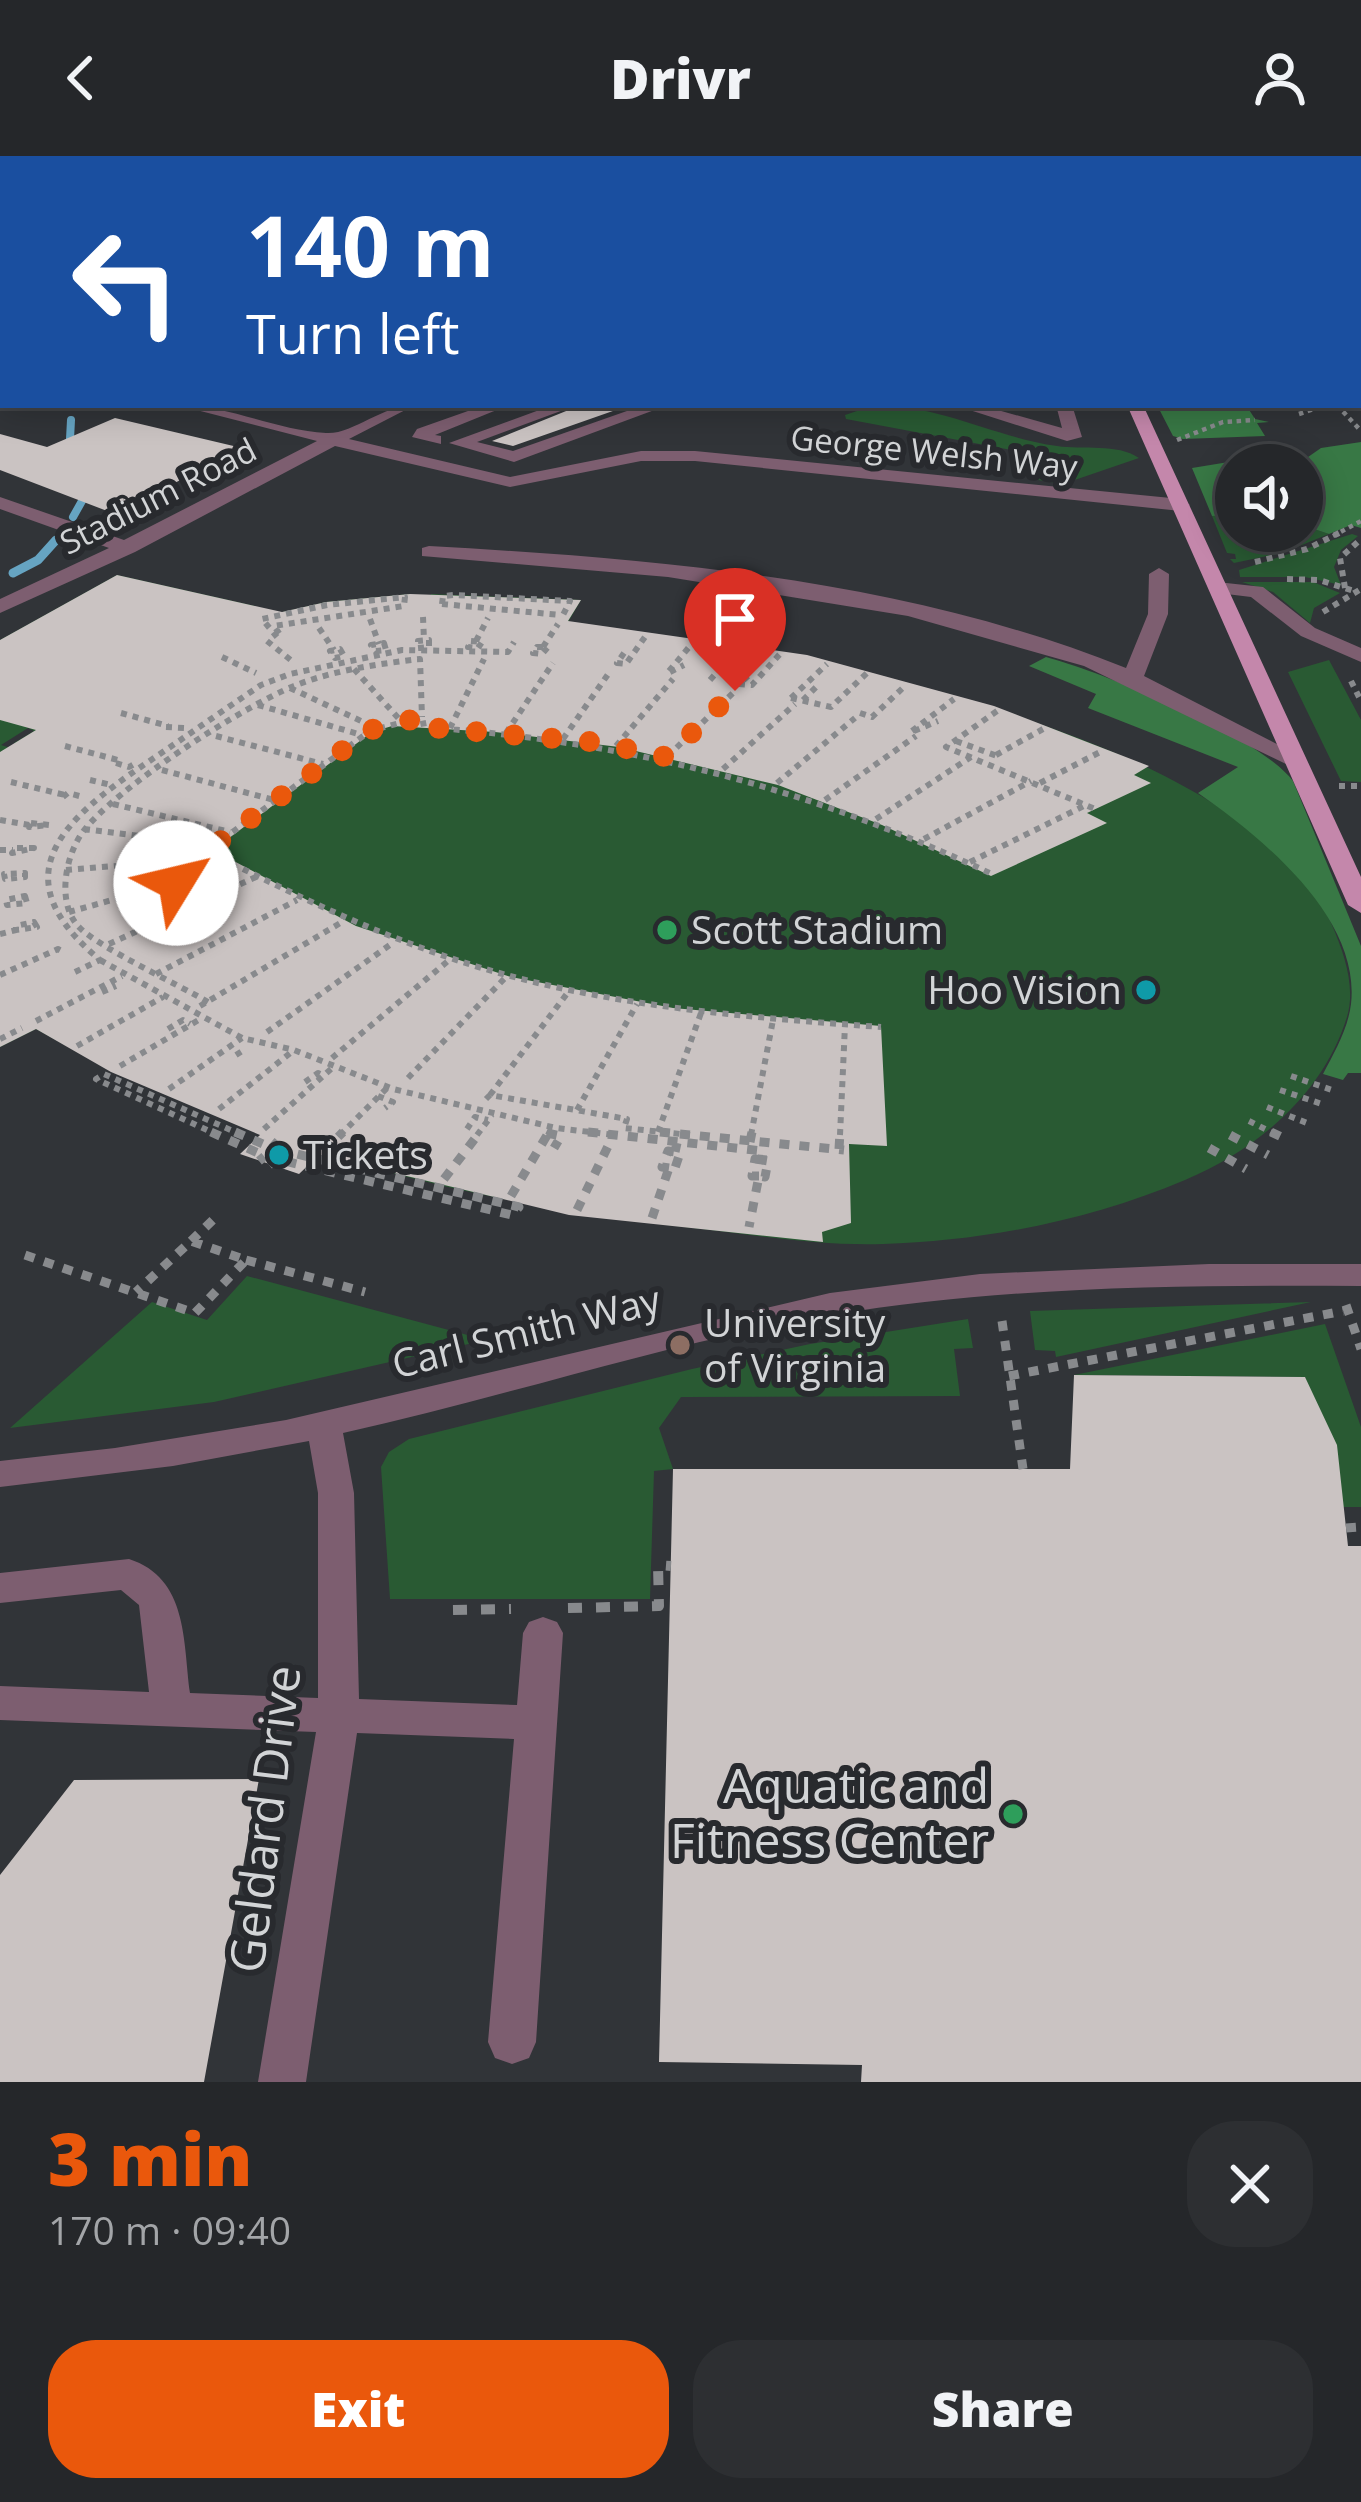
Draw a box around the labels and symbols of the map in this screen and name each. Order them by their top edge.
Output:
street label: George Welsh Way [788,414,1080,489]
street label: Stadium Road [52,427,264,564]
pin [684,568,786,691]
position arrow [113,820,239,946]
place label: Scott Stadium [691,902,943,955]
marker: Scott Stadium [654,917,680,943]
place label: Hoo Vision [927,962,1122,1015]
marker: Hoo Vision [1133,977,1159,1003]
place label: Tickets [303,1127,428,1180]
marker: Tickets [266,1142,292,1168]
street label: Carl Smith Way [386,1271,666,1389]
place label: University of Virginia [704,1295,886,1393]
marker: University of Virginia [667,1332,693,1358]
street label: Geldard Drive [212,1662,315,1976]
place label: Aquatic and Fitness Center [670,1752,989,1872]
marker: Aquatic and Fitness Center [1000,1801,1026,1827]

